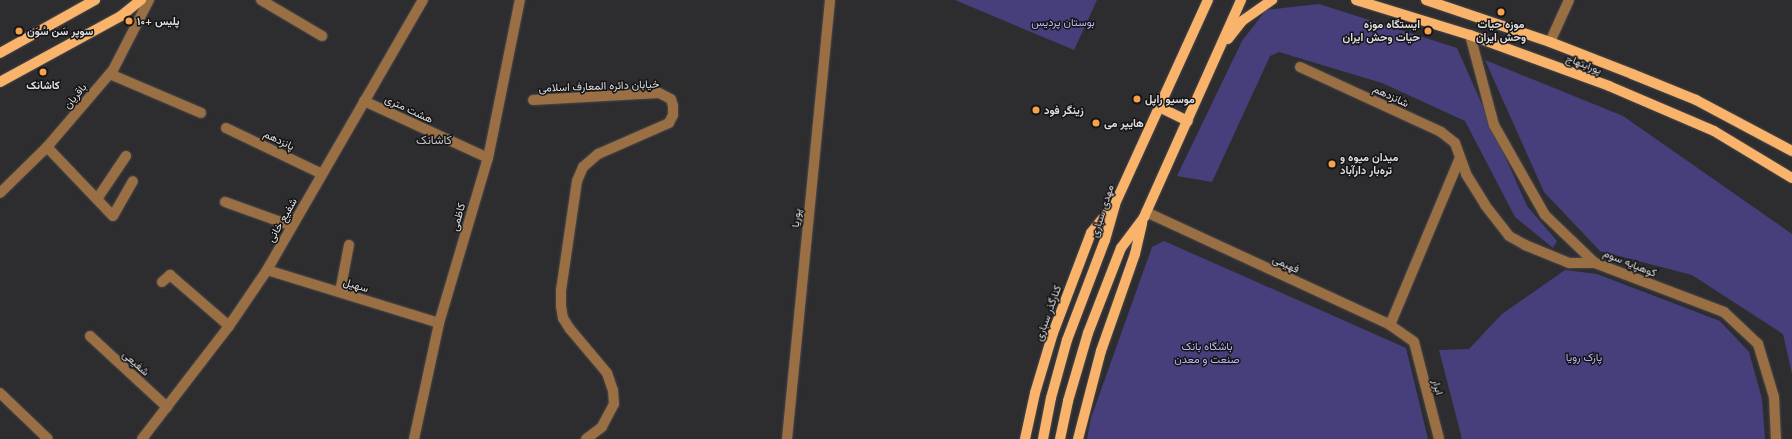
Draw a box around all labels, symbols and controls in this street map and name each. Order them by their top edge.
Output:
marker: موزه حیات وحش ایران [1496,7,1506,17]
place label: پلیس +۱۰ [137,14,180,28]
park label: بوستان پردیس [1031,15,1095,29]
marker: پلیس +۱۰ [124,16,134,26]
place label: ایستگاه موزه حیات وحش ایران [1342,18,1420,44]
place label: موزه حیات وحش ایران [1476,18,1526,44]
place label: سوپر سَن سُوَن [27,24,93,38]
marker: سوپر سَن سُوَن [14,26,24,36]
marker: ایستگاه موزه حیات وحش ایران [1423,26,1433,36]
street label: پورابتهاج [1564,51,1604,77]
marker: کاشانک [38,67,48,77]
street label: خیابان دائره المعارف اسلامی [538,77,660,95]
place label: کاشانک [26,78,60,92]
street label: باقریان [61,81,89,111]
street label: شانزدهم [1371,82,1411,110]
street label: هشت متری [383,92,435,126]
place label: موسیو راپل [1145,92,1195,106]
marker: موسیو راپل [1132,94,1142,104]
place label: زینگر فود [1044,103,1084,117]
marker: زینگر فود [1031,105,1041,115]
place label: هایپر می [1104,116,1144,130]
marker: هایپر می [1091,118,1101,128]
street label: پانزدهم [261,127,297,153]
district label: کاشانک [416,133,452,147]
place label: میدان میوه و تره‌بار دارآباد [1340,151,1398,177]
marker: میدان میوه و تره‌بار دارآباد [1327,159,1337,169]
street label: مهدی سباری [1087,183,1117,239]
street label: شفیع خانی [264,196,300,244]
street label: کاظمی [448,201,468,233]
street label: پوریا [788,208,804,228]
street label: کوهپایه سوم [1601,246,1659,280]
street label: فهیمی [1270,252,1302,276]
street label: سهیل [342,275,370,295]
street label: کنارگذر سباری [1032,283,1064,343]
park label: باشگاه بانک صنعت و معدن [1174,340,1240,366]
street label: شفیعی [120,348,152,378]
park label: پارک رویا [1566,350,1602,364]
street label: ابرار [1430,378,1446,396]

